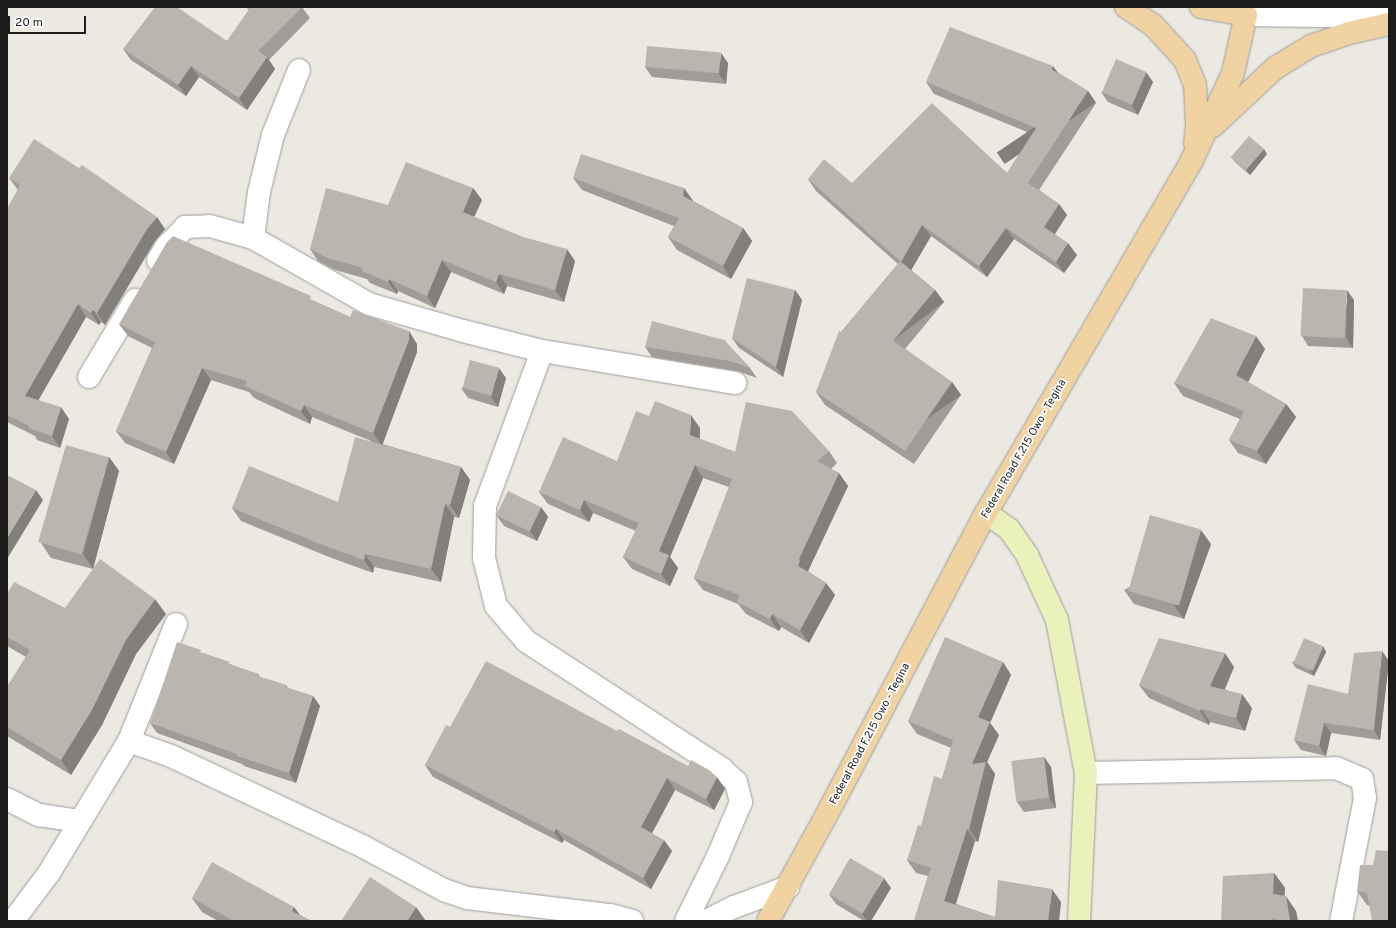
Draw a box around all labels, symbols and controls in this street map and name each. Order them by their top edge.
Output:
scale bar [10,8,88,34]
text: 20 m [15,15,43,31]
street label: Federal Road F.215 Owo - Tegina [979,377,1069,521]
street label: Federal Road F.215 Owo - Tegina [827,661,913,807]

